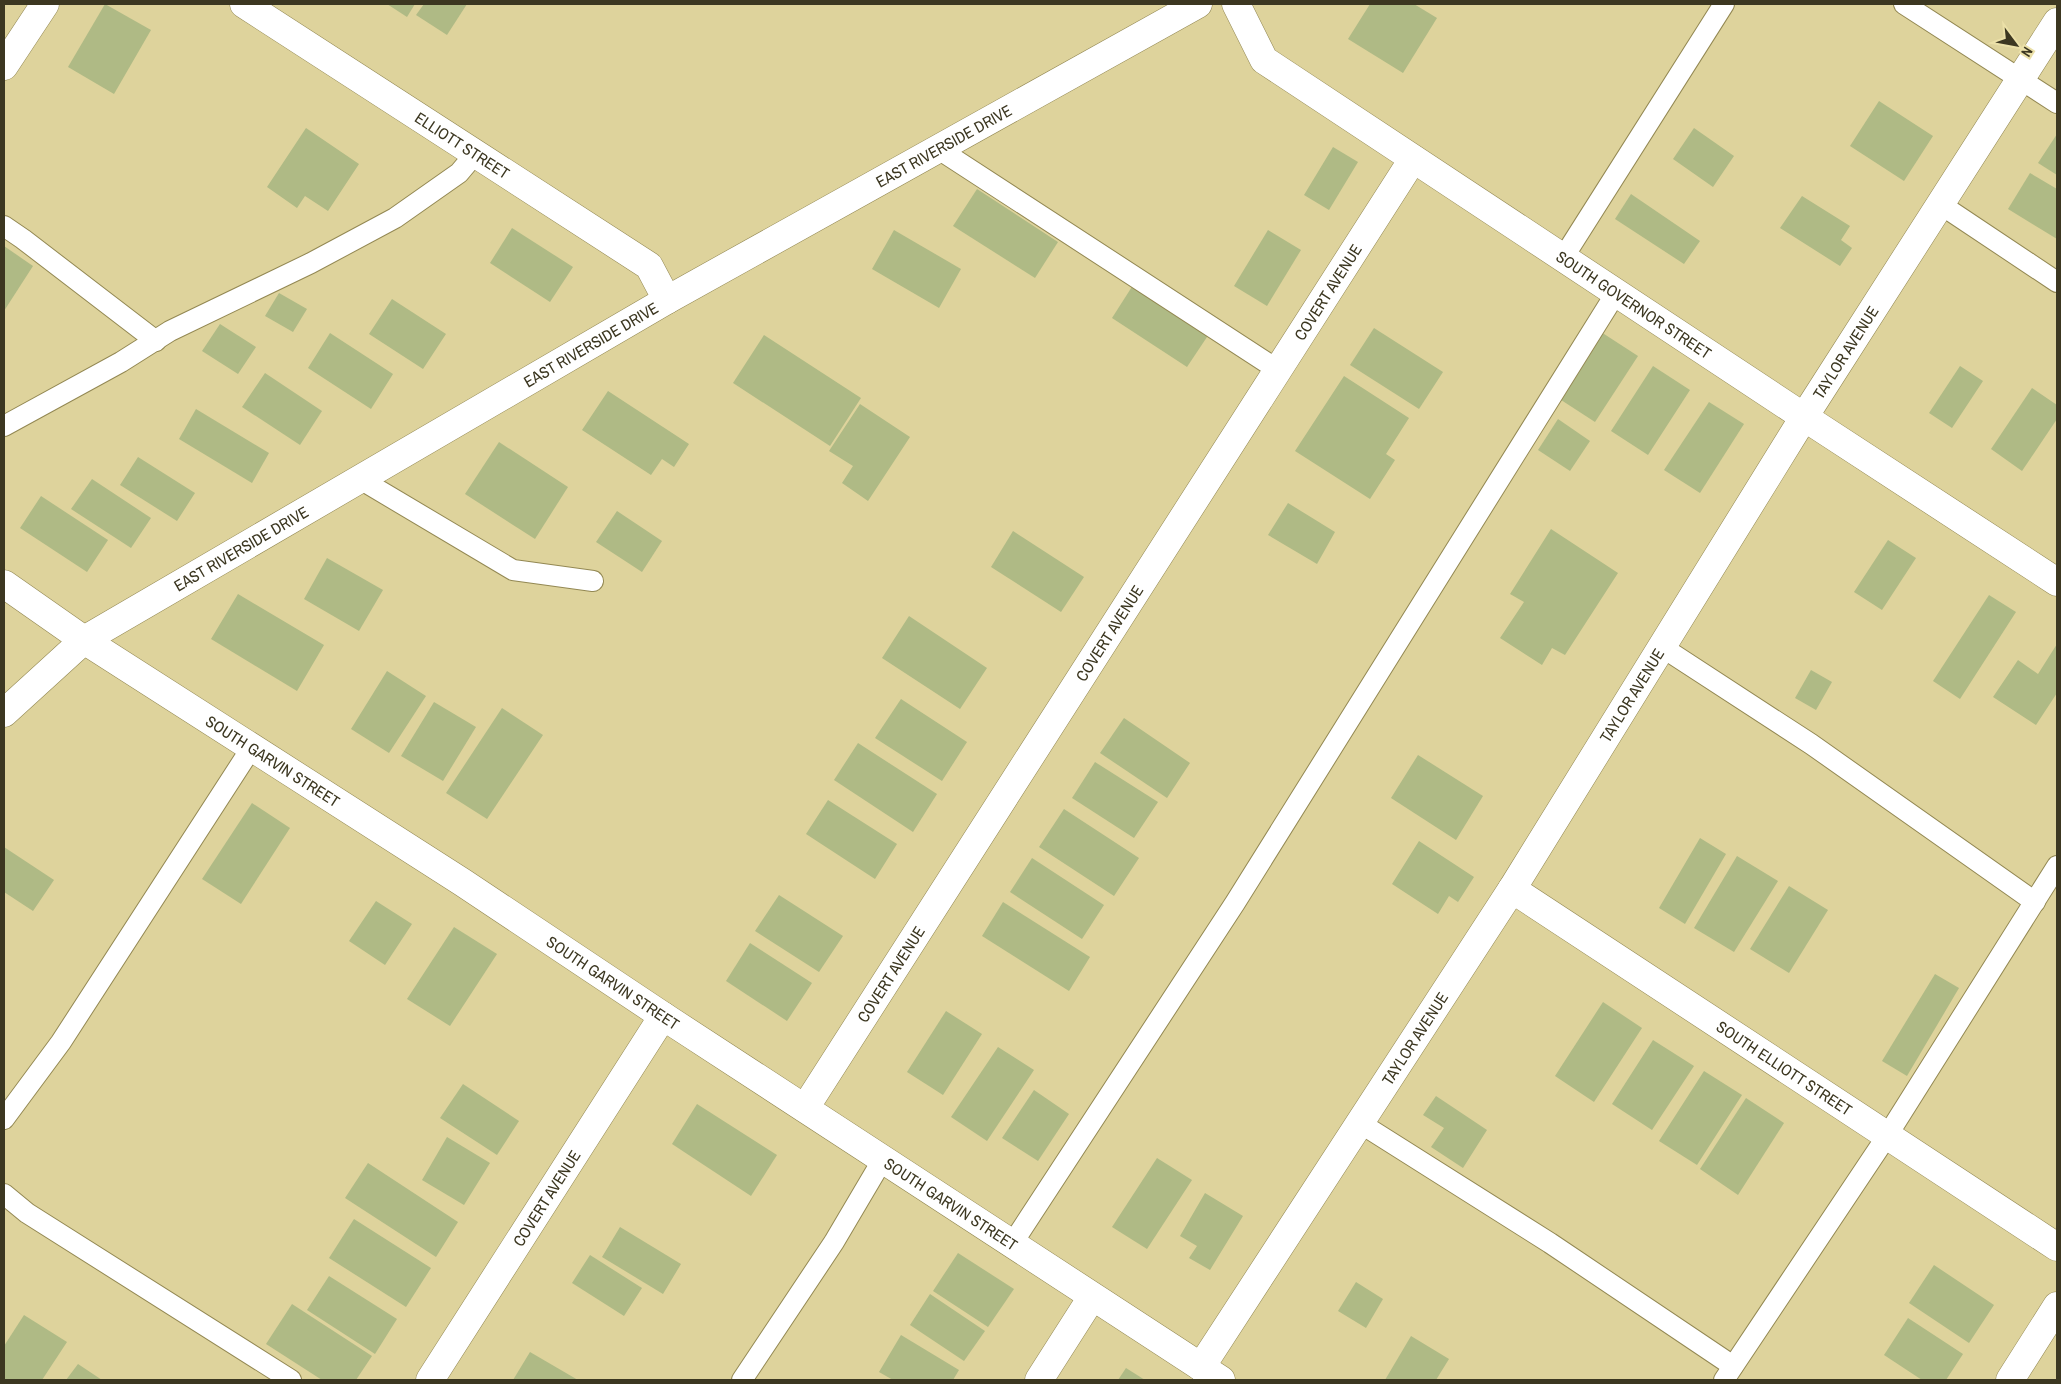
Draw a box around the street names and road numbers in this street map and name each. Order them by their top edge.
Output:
street label: EAST RIVERSIDE DRIVE [872,99,1016,192]
street label: ELLIOTT STREET [411,107,514,184]
street label: COVERT AVENUE [1289,240,1367,344]
street label: SOUTH GOVERNOR STREET [1552,245,1716,364]
street label: EAST RIVERSIDE DRIVE [519,297,662,392]
street label: TAYLOR AVENUE [1807,302,1883,403]
street label: EAST RIVERSIDE DRIVE [170,501,312,596]
street label: COVERT AVENUE [1070,581,1148,685]
street label: TAYLOR AVENUE [1594,644,1669,746]
street label: SOUTH GARVIN STREET [202,710,344,812]
street label: COVERT AVENUE [852,922,930,1026]
street label: SOUTH GARVIN STREET [542,930,684,1035]
street label: TAYLOR AVENUE [1376,988,1453,1089]
street label: SOUTH ELLIOTT STREET [1712,1015,1857,1121]
street label: COVERT AVENUE [507,1146,585,1250]
street label: SOUTH GARVIN STREET [880,1152,1022,1256]

